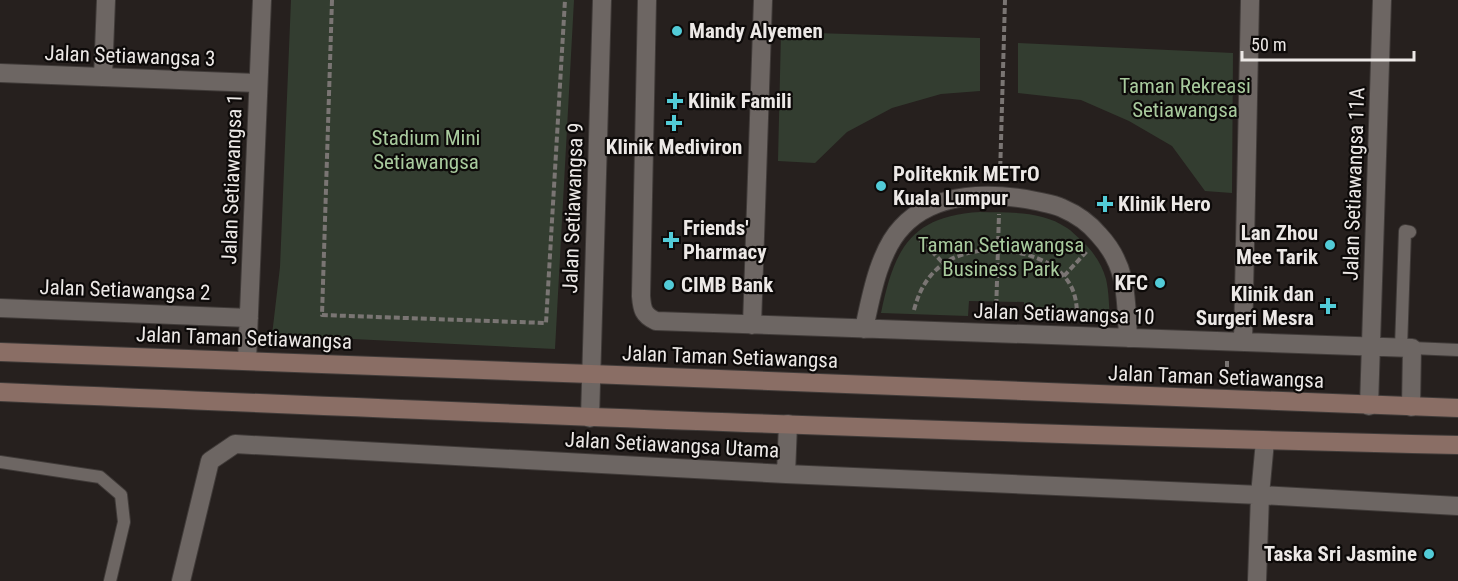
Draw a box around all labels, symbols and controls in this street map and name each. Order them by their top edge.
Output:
place label: Mandy Alyemen [689,19,823,43]
marker: Mandy Alyemen [670,24,684,38]
scale bar [1242,24,1414,62]
text: 50 m [1251,34,1286,55]
street label: Jalan Setiawangsa 3 [44,41,216,71]
park label: Taman Rekreasi Setiawangsa [1119,74,1251,122]
street label: Jalan Setiawangsa 11A [1339,87,1369,281]
place label: Klinik Famili [688,89,792,113]
marker: Klinik Famili [666,92,684,110]
street label: Jalan Setiawangsa 1 [217,93,247,265]
marker: Klinik Mediviron [665,114,683,132]
street label: Jalan Setiawangsa 9 [558,122,588,294]
park label: Stadium Mini Setiawangsa [372,126,480,174]
place label: Klinik Mediviron [606,135,742,159]
place label: Politeknik METrO Kuala Lumpur [893,162,1040,210]
marker: Politeknik METrO Kuala Lumpur [874,179,888,193]
place label: Klinik Hero [1118,192,1211,216]
marker: Klinik Hero [1096,195,1114,213]
place label: Friends' Pharmacy [683,216,767,264]
place label: Lan Zhou Mee Tarik [1236,221,1319,269]
marker: Friends' Pharmacy [664,233,678,247]
park label: Taman Setiawangsa Business Park [918,233,1084,281]
marker: Lan Zhou Mee Tarik [1323,238,1337,252]
place label: KFC [1114,271,1148,295]
place label: CIMB Bank [681,273,774,297]
street label: Jalan Setiawangsa 2 [39,275,211,305]
marker: KFC [1153,276,1167,290]
marker: CIMB Bank [662,278,676,292]
place label: Klinik dan Surgeri Mesra [1196,282,1314,330]
marker: Klinik dan Surgeri Mesra [1319,297,1337,315]
street label: Jalan Setiawangsa 10 [973,299,1155,329]
street label: Jalan Taman Setiawangsa [136,322,352,354]
street label: Jalan Taman Setiawangsa [622,341,838,373]
street label: Jalan Taman Setiawangsa [1108,361,1324,393]
street label: Jalan Setiawangsa Utama [564,427,780,463]
place label: Taska Sri Jasmine [1264,542,1417,566]
marker: Taska Sri Jasmine [1422,547,1436,561]

